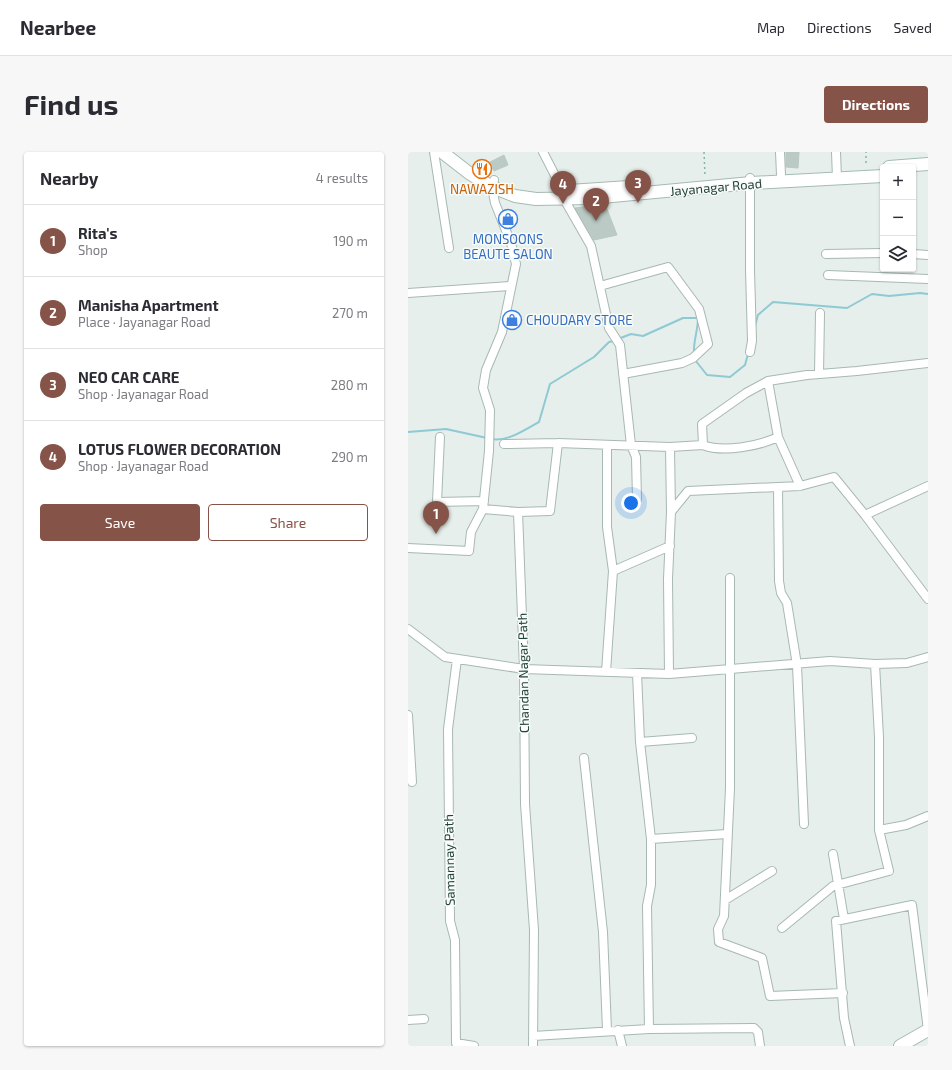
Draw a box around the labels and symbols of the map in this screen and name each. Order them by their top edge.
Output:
restaurant icon: NAWAZISH [471,158,493,180]
pin: 3 [625,170,651,203]
pin: 4 [550,171,576,204]
street label: Jayanagar Road [669,175,763,199]
place label: NAWAZISH [450,181,514,197]
pin: 2 [583,188,609,221]
shop icon: MONSOONS BEAUTE SALON [497,208,519,230]
place label: MONSOONS BEAUTE SALON [463,231,553,262]
shop icon: CHOUDARY STORE [501,309,523,331]
place label: CHOUDARY STORE [526,312,633,328]
your location [621,493,641,513]
pin: 1 [423,501,449,534]
street label: Chandan Nagar Path [514,613,532,733]
street label: Samannay Path [440,814,458,906]

